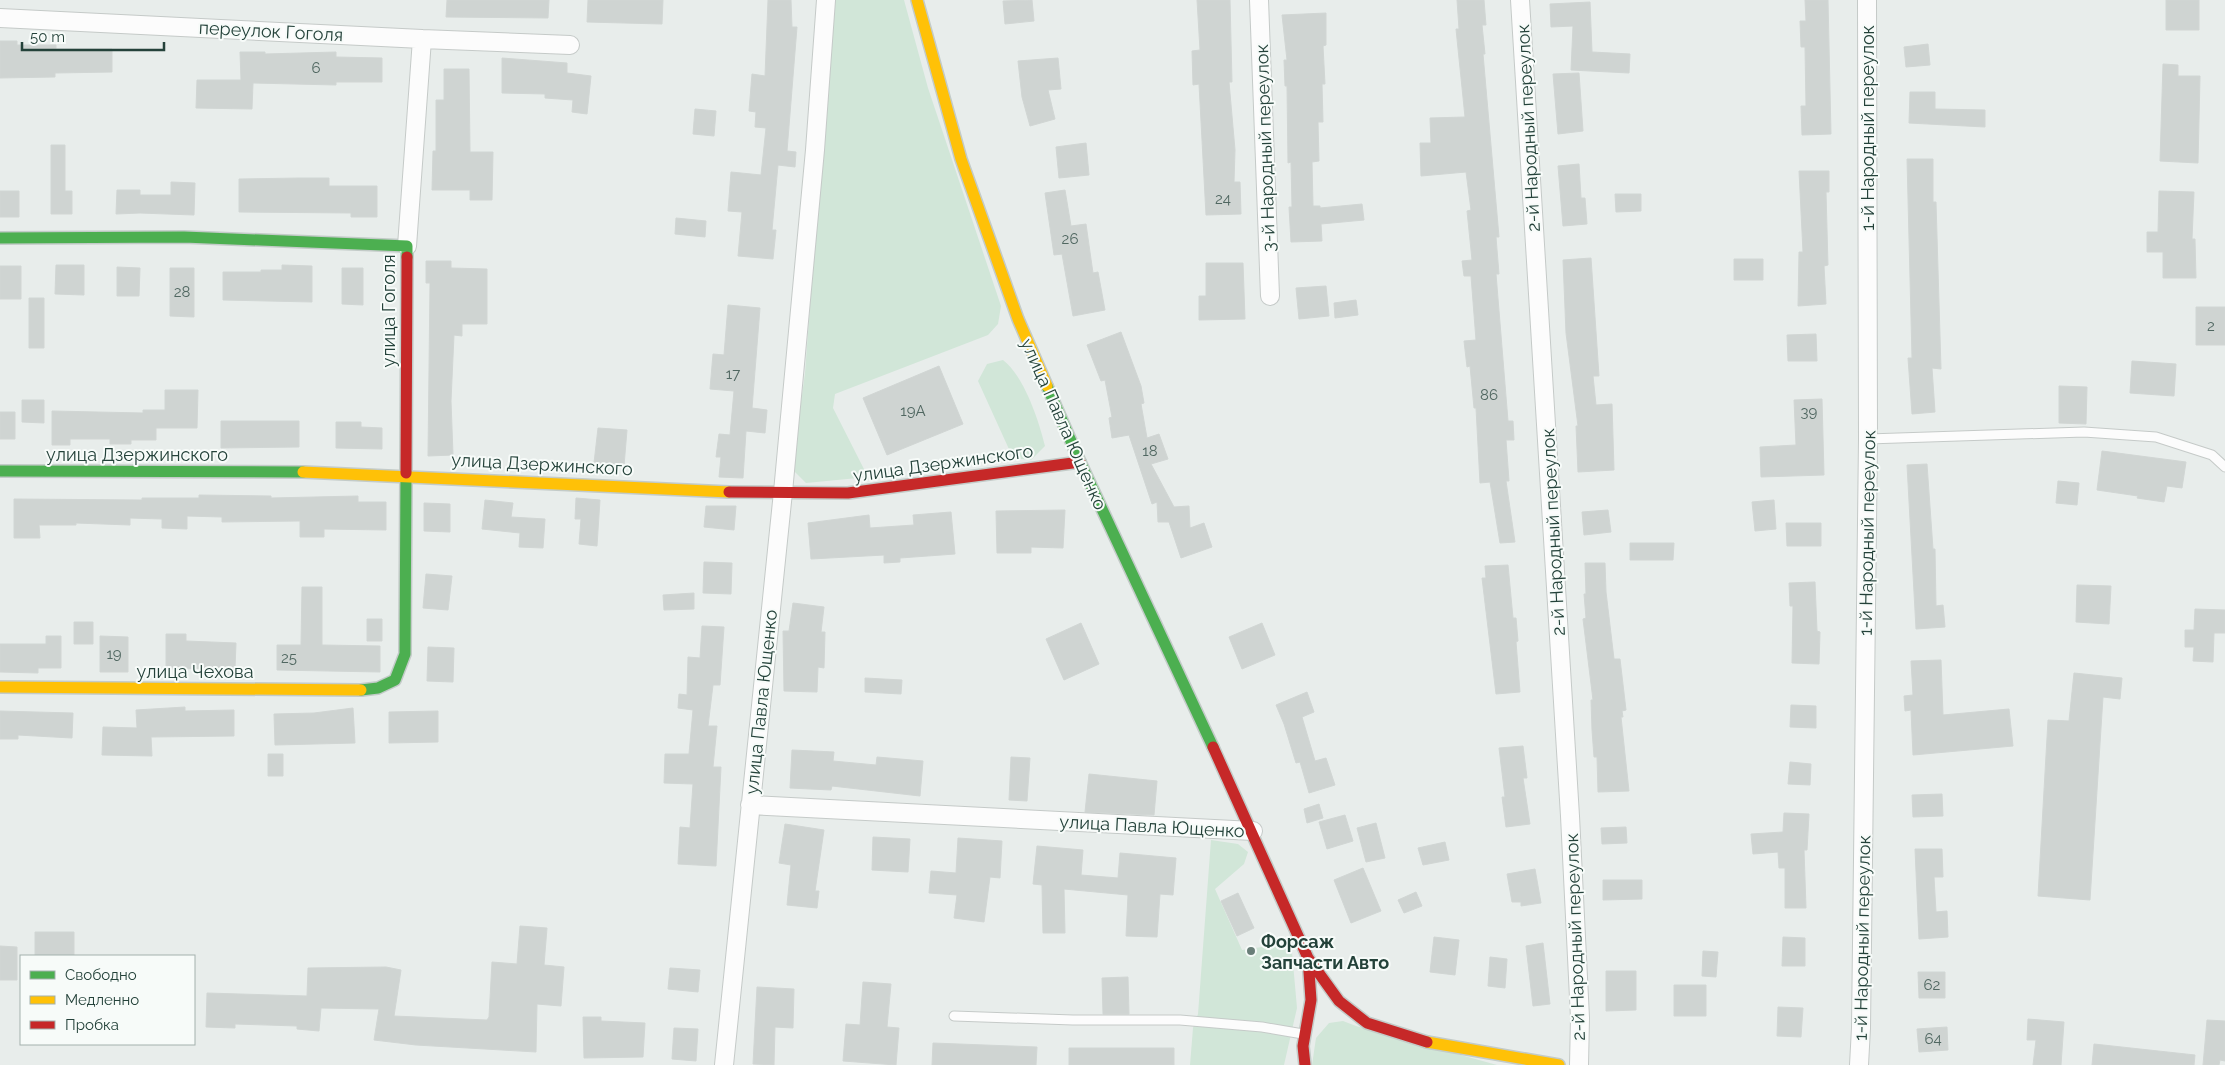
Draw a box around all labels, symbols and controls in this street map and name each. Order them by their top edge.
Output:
street label: переулок Гоголя [198,17,344,45]
scale bar [22,20,165,52]
street label: 2-й Народный переулок [1512,24,1544,232]
street label: 1-й Народный переулок [1857,25,1878,231]
text: 50 m [30,28,65,46]
street label: 3-й Народный переулок [1251,44,1279,252]
house number: 6 [311,59,321,77]
house number: 24 [1215,190,1231,208]
house number: 26 [1062,230,1078,248]
street label: улица Гоголя [378,254,399,368]
house number: 28 [174,283,190,301]
house number: 2 [2207,317,2215,335]
street label: улица Павла Ющенко [1017,335,1111,513]
house number: 17 [726,365,740,383]
house number: 86 [1480,386,1498,404]
house number: 19А [900,402,926,420]
house number: 39 [1801,403,1818,421]
street label: 2-й Народный переулок [1537,428,1569,636]
street label: 1-й Народный переулок [1855,430,1879,636]
street label: улица Дзержинского [852,440,1035,486]
house number: 18 [1142,442,1158,460]
street label: улица Дзержинского [46,444,228,465]
street label: улица Дзержинского [451,449,634,479]
street label: улица Павла Ющенко [741,608,781,795]
house number: 19 [106,645,122,663]
house number: 25 [281,649,297,667]
street label: улица Чехова [137,661,253,682]
street label: улица Павла Ющенко [1059,811,1245,841]
street label: 2-й Народный переулок [1561,833,1589,1041]
street label: 1-й Народный переулок [1850,835,1874,1041]
place label: Форсаж Запчасти Авто [1261,931,1389,973]
marker: Форсаж Запчасти Авто [1245,945,1257,957]
legend [20,955,195,1045]
text: Свободно [65,966,137,984]
house number: 62 [1924,976,1941,994]
text: Медленно [65,991,139,1009]
text: Пробка [65,1016,119,1034]
house number: 64 [1924,1030,1942,1048]

